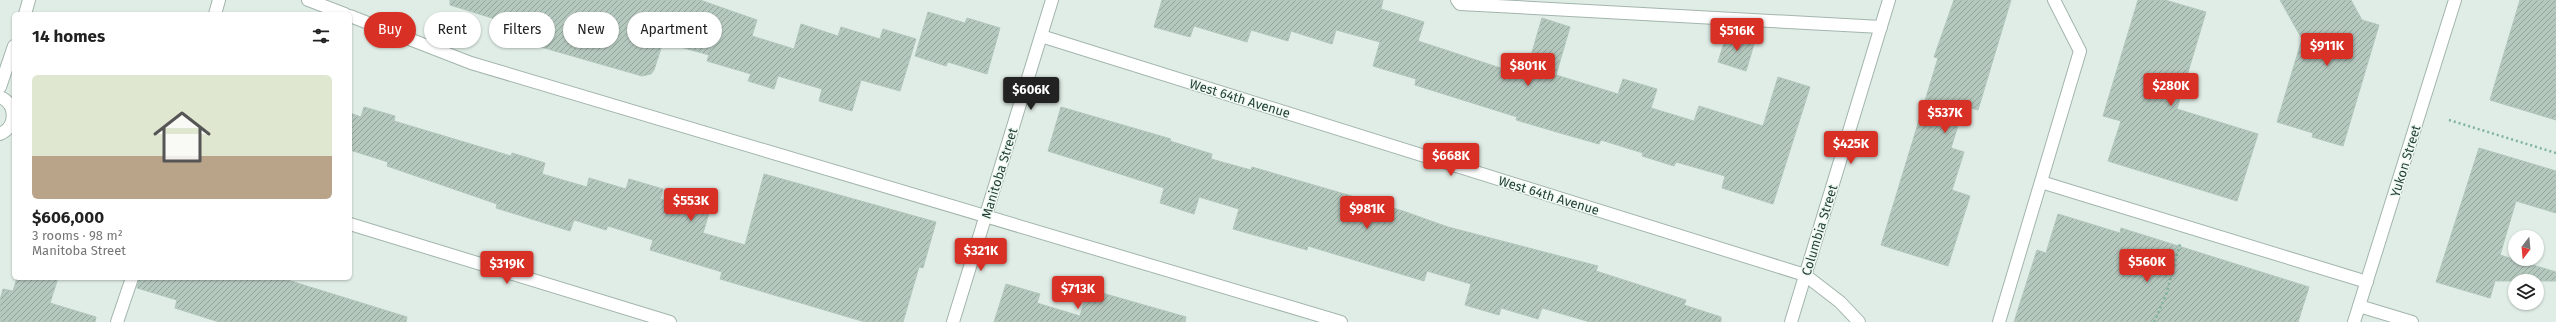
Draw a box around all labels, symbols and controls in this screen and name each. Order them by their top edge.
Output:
chip: Buy [364,12,416,48]
chip: Rent [424,12,481,48]
chip: Filters [489,12,555,48]
chip: New [563,12,619,48]
chip: Apartment [627,12,722,48]
pin: $516K [1709,18,1765,52]
text: $516K [1720,23,1754,38]
icon: filters [310,25,332,47]
text: 14 homes [32,26,105,47]
pin: $911K [2299,33,2355,67]
text: $911K [2310,38,2344,53]
pin: $801K [1500,53,1556,87]
text: $801K [1510,58,1546,73]
pin: $280K [2143,73,2199,107]
street label: West 64th Avenue [1188,76,1292,121]
pin: $606K [1003,77,1059,111]
text: $280K [2152,78,2190,93]
text: $606K [1012,82,1050,97]
pin: $537K [1917,100,1973,134]
icon: home [146,101,218,173]
text: $537K [1928,105,1963,120]
street label: Yukon Street [2387,123,2424,199]
street label: Manitoba Street [979,126,1020,220]
pin: $425K [1823,131,1879,165]
text: $425K [1833,136,1869,151]
pin: $668K [1423,143,1479,177]
text: $668K [1432,148,1470,163]
street label: West 64th Avenue [1497,173,1601,218]
street label: Columbia Street [1799,183,1841,277]
pin: $553K [663,188,719,222]
text: $553K [673,193,709,208]
pin: $981K [1339,196,1395,230]
text: $981K [1349,201,1385,216]
text: $606,000 [32,207,104,228]
text: 3 rooms · 98 m² [32,228,123,243]
north arrow [2508,230,2544,266]
map controls [2508,230,2544,310]
pin: $321K [953,238,1009,272]
text: Manitoba Street [32,243,126,258]
text: $321K [964,243,998,258]
pin: $560K [2119,249,2175,283]
pin: $319K [479,251,535,285]
text: $560K [2128,254,2166,269]
text: $319K [489,256,525,271]
button: layers [2508,274,2544,310]
pin: $713K [1050,276,1106,310]
text: $713K [1061,281,1095,296]

